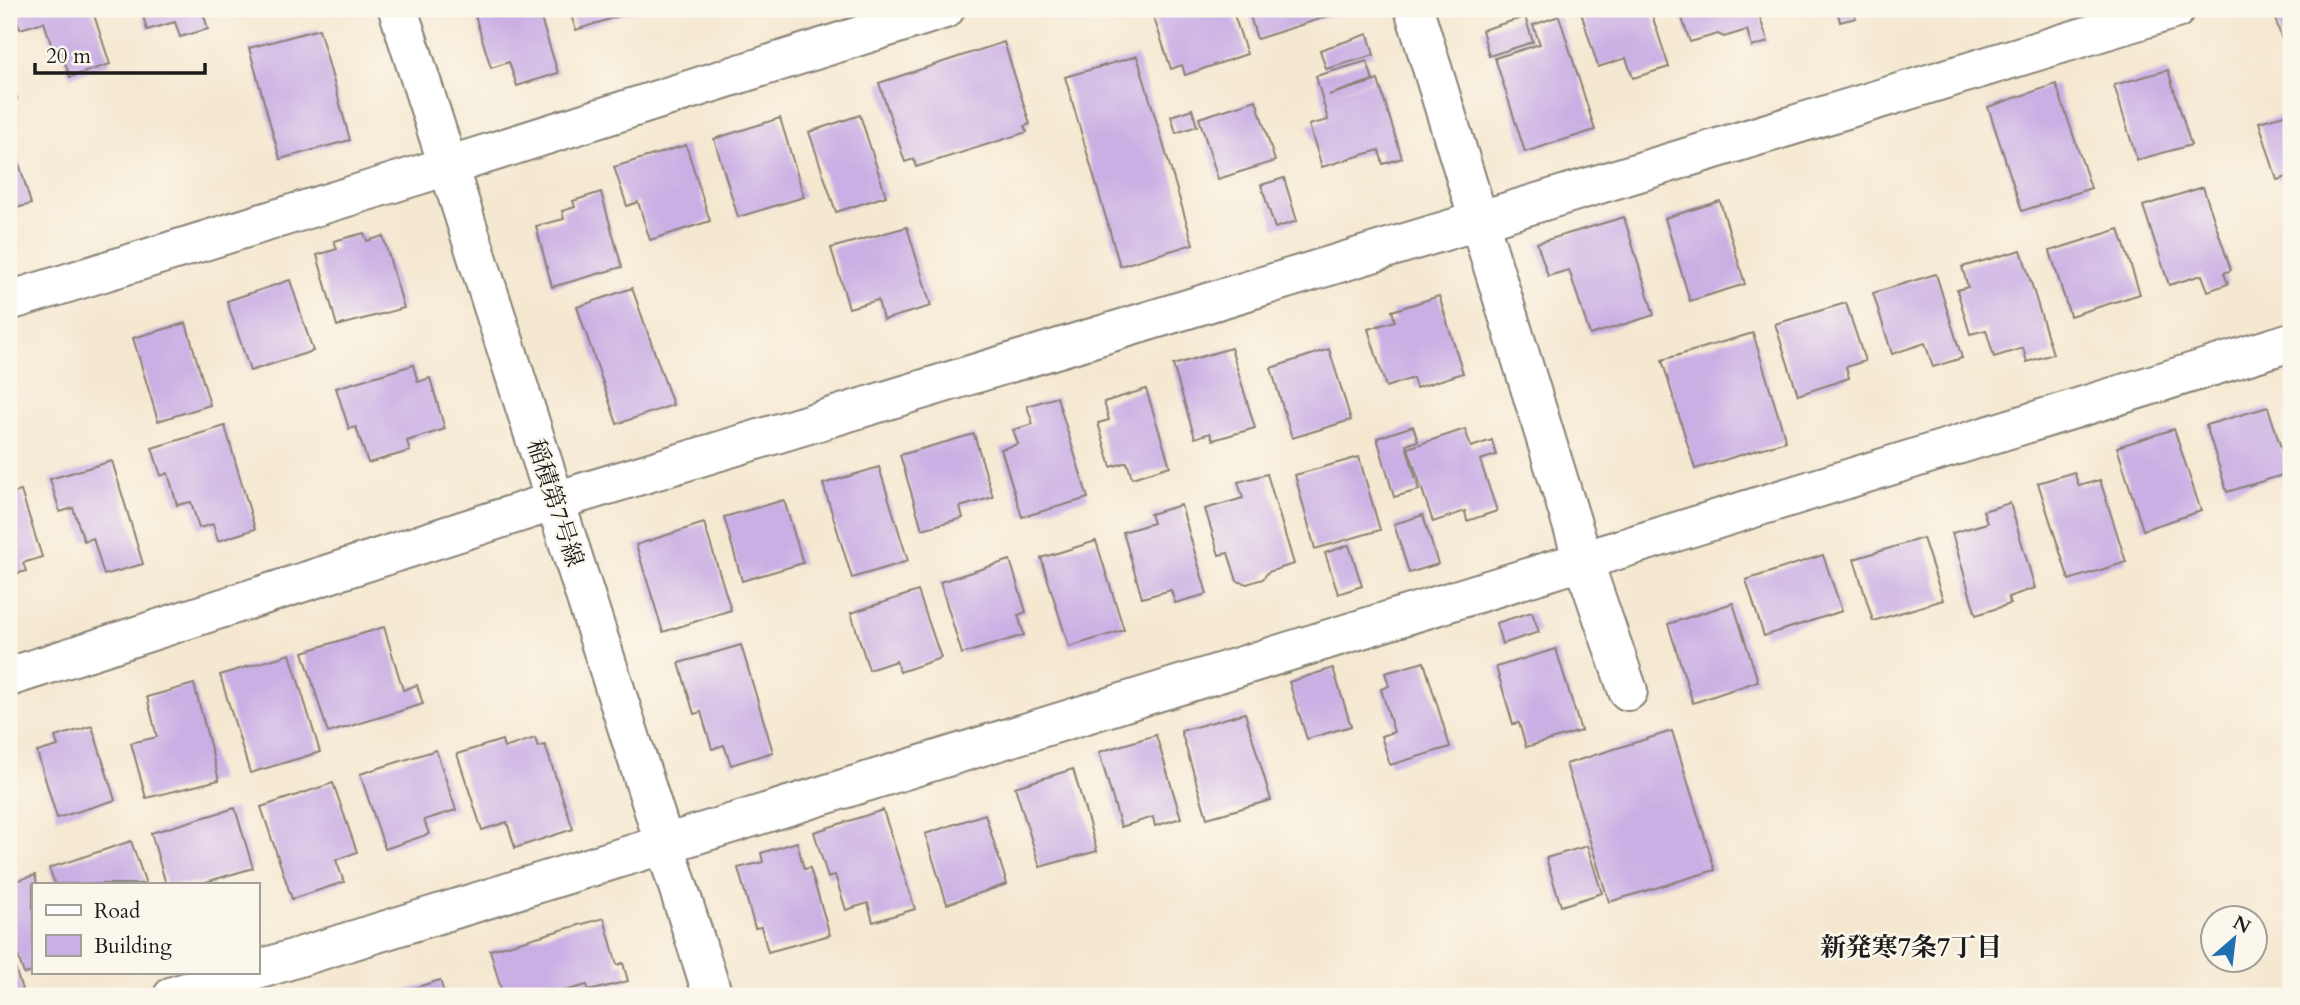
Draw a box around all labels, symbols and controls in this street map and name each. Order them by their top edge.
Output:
scale bar [35,32,205,76]
text: 20 m [46,42,91,71]
street label: 稲積第7号線 [519,435,591,571]
legend [32,883,259,974]
text: Road [94,897,140,926]
north arrow [2198,904,2268,974]
text: N [2228,910,2255,940]
district label: 新発寒7条7丁目 [1820,930,2002,965]
text: Building [94,932,172,961]

